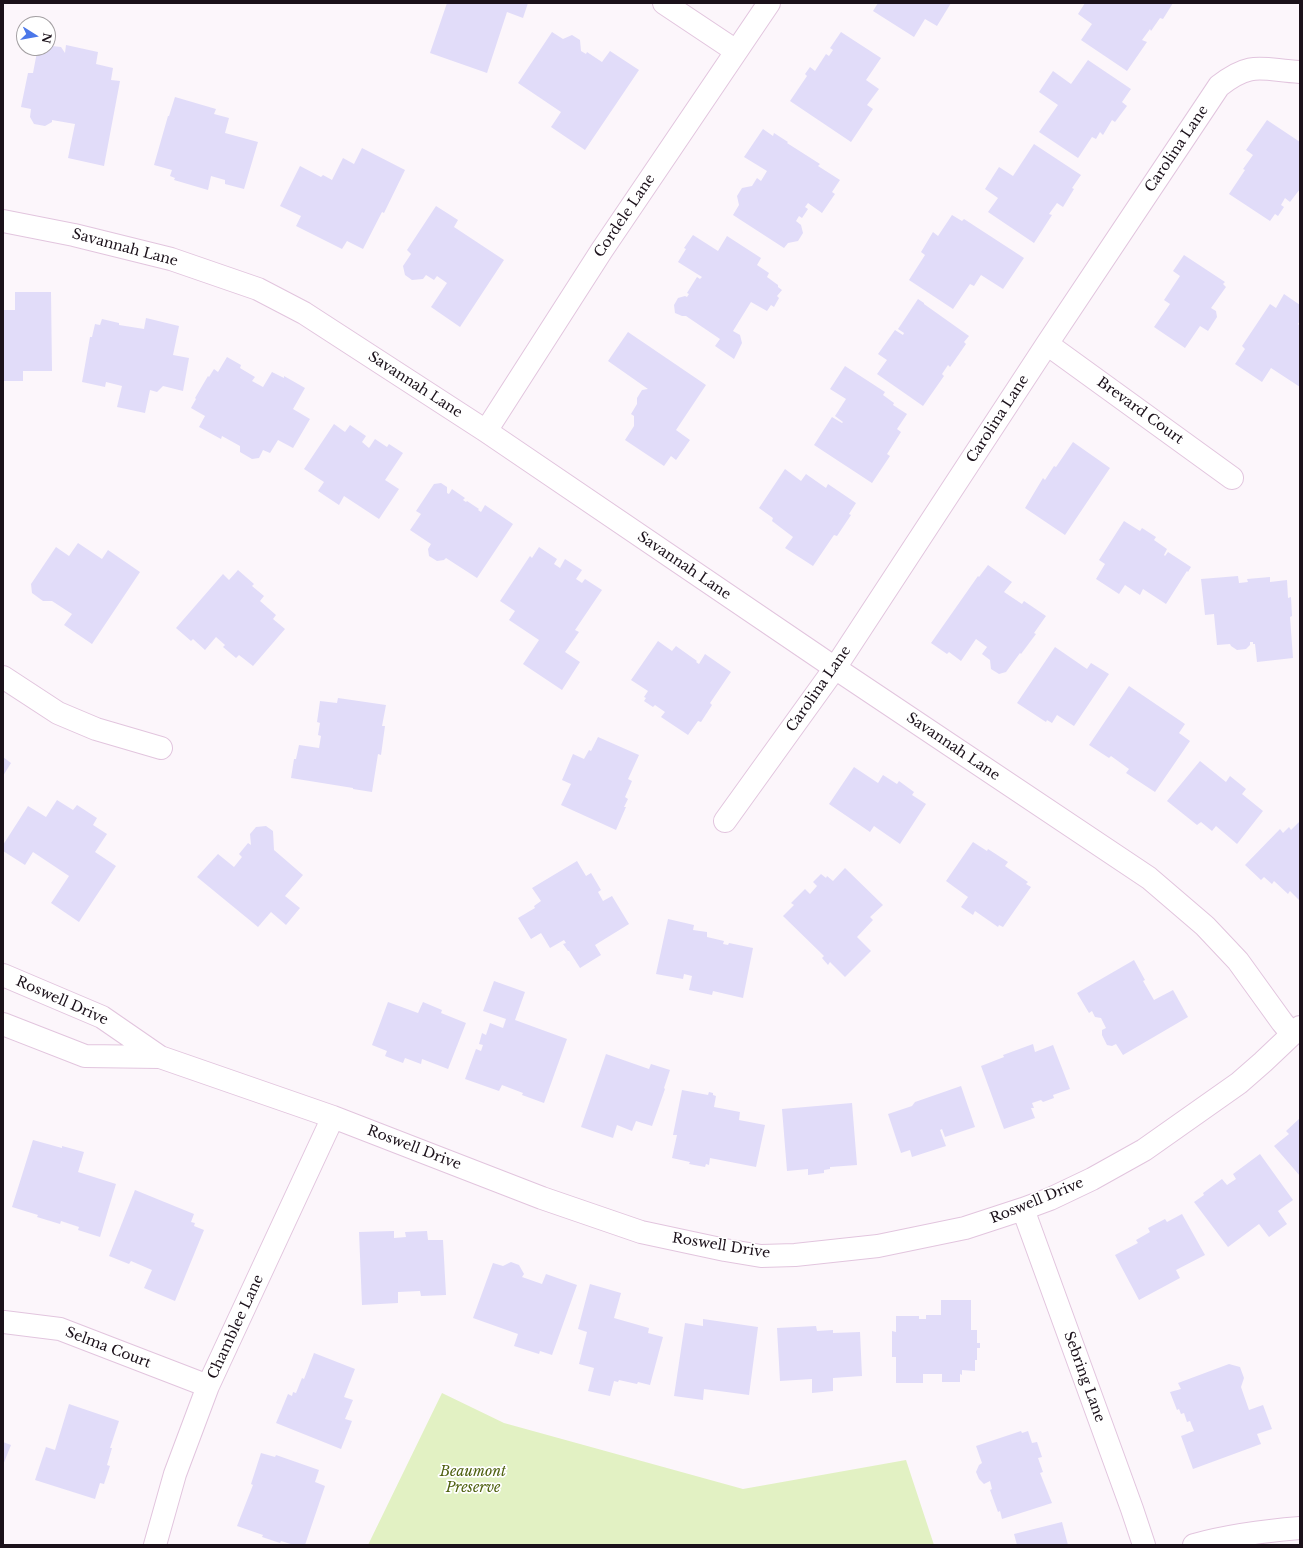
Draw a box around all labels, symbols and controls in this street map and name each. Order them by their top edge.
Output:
north arrow [16,16,56,56]
text: N [39,32,55,45]
street label: Carolina Lane [1142,102,1212,196]
street label: Cordele Lane [591,171,659,261]
street label: Savannah Lane [70,226,180,270]
street label: Savannah Lane [365,348,465,422]
street label: Carolina Lane [963,372,1033,466]
street label: Brevard Court [1093,374,1187,448]
street label: Savannah Lane [634,529,734,603]
street label: Carolina Lane [783,643,855,735]
street label: Savannah Lane [903,710,1003,784]
street label: Roswell Drive [13,973,111,1029]
street label: Roswell Drive [365,1122,463,1174]
street label: Roswell Drive [988,1175,1086,1227]
street label: Roswell Drive [671,1230,771,1262]
street label: Chamblee Lane [205,1272,267,1382]
street label: Selma Court [63,1324,153,1372]
street label: Sebring Lane [1060,1329,1108,1425]
park label: Beaumont Preserve [440,1464,506,1496]

